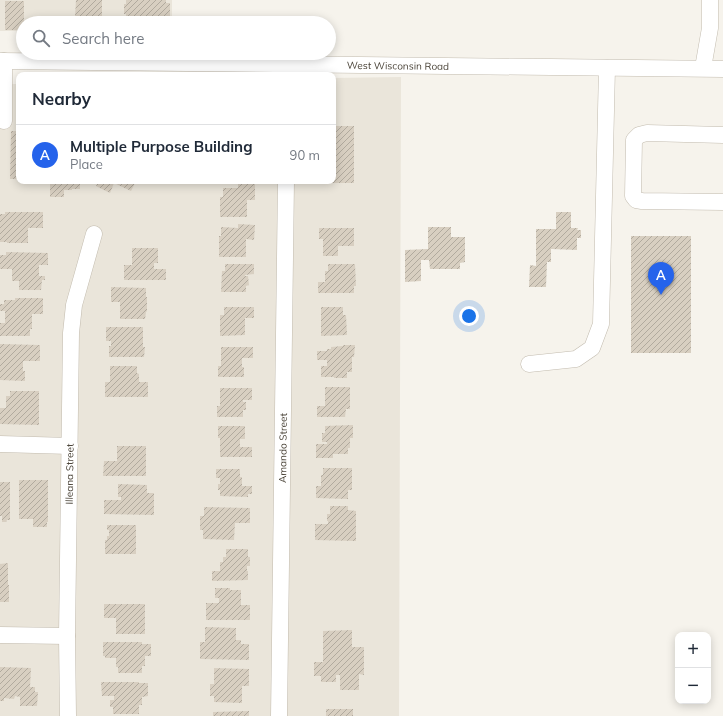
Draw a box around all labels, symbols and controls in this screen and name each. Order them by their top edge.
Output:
search box [16,16,336,60]
icon: search [30,27,52,49]
text: Search here [62,29,144,48]
street label: West Wisconsin Road [347,59,449,73]
text: Nearby [32,88,91,109]
text: Multiple Purpose Building [70,137,253,156]
text: A [40,147,50,163]
text: 90 m [290,147,320,163]
text: Place [70,156,103,172]
pin: A [648,262,674,295]
your location [459,306,479,326]
street label: Amando Street [276,412,290,483]
street label: Illeana Street [63,443,77,505]
map controls [675,632,711,704]
button: + [675,632,711,668]
button: − [675,668,711,704]

